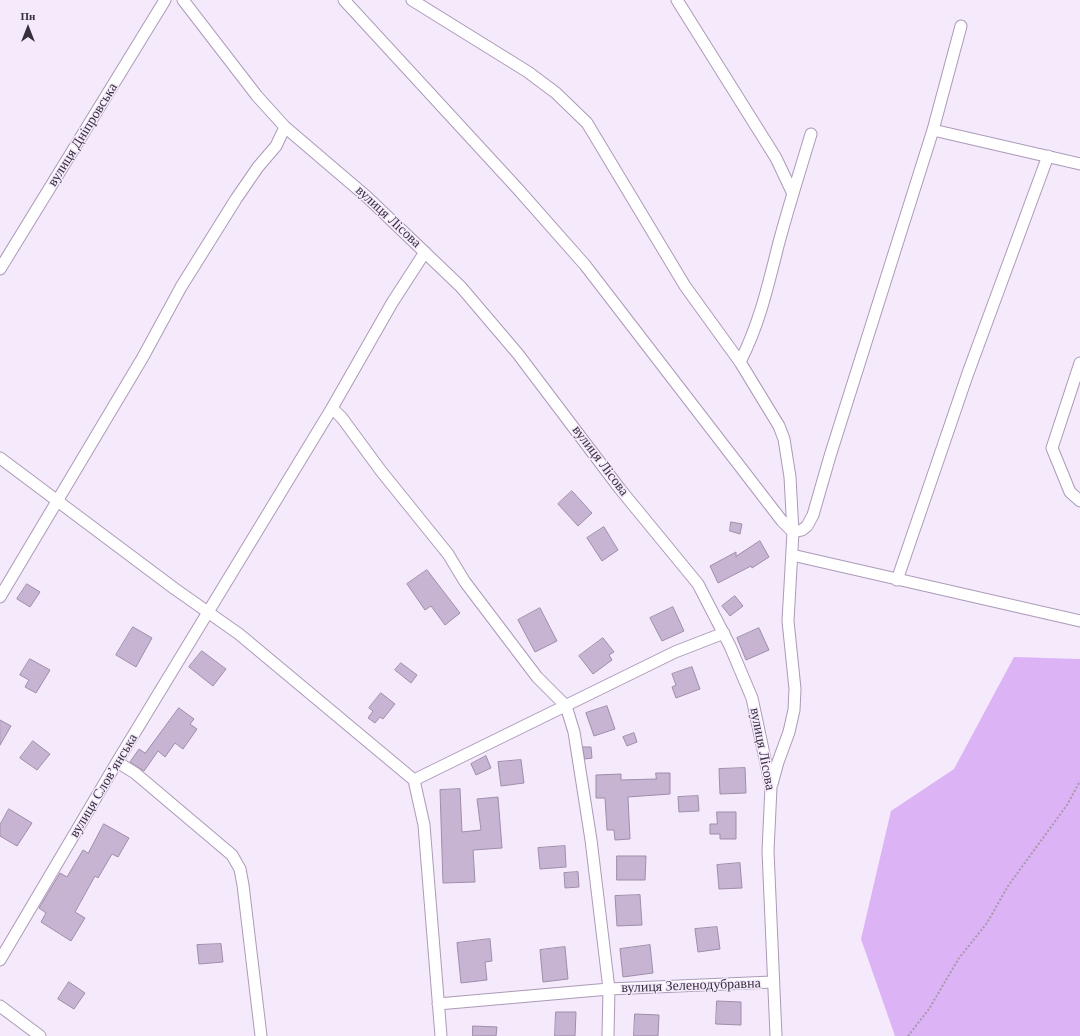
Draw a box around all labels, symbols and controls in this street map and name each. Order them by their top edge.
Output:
north arrow [8,8,48,48]
text: Пн [21,10,35,22]
street label: вулиця Дніпровська [44,80,122,190]
street label: вулиця Лісова [352,182,424,252]
street label: вулиця Лісова [568,423,632,499]
street label: вулиця Лісова [746,706,778,792]
street label: вулиця Словʼянська [66,731,142,841]
street label: вулиця Зеленодубравна [621,975,761,997]

